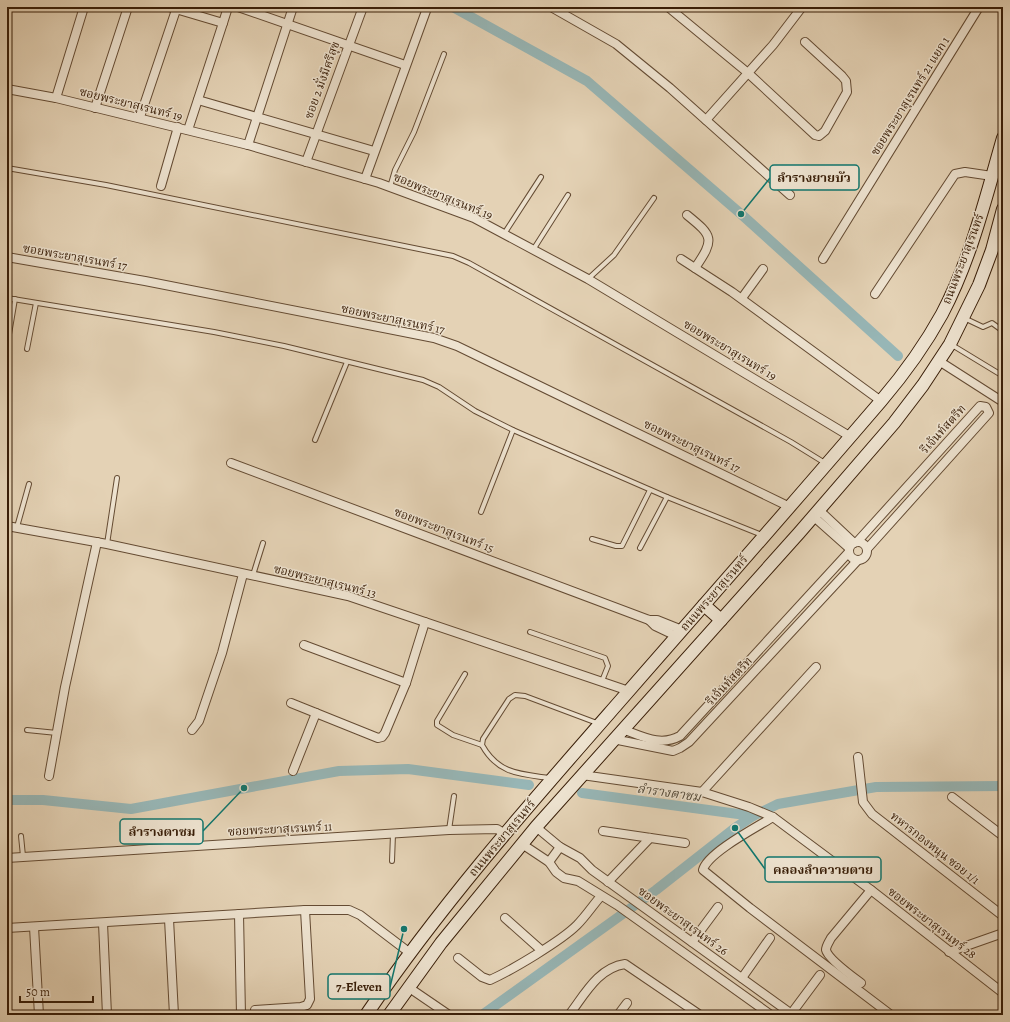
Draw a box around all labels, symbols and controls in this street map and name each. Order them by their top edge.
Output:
street label: ซอยพระยาสุเรนทร์ 21 แยก 1 [867,34,953,158]
street label: ซอย 2 มั่งมีศรีสุข [300,39,343,121]
street label: ซอยพระยาสุเรนทร์ 19 [78,83,184,125]
callout: ลำรางยายบัว [770,165,859,190]
street label: ซอยพระยาสุเรนทร์ 19 [391,169,495,223]
text: ลำรางยายบัว [777,169,851,186]
street label: ถนนพระยาสุเรนทร์ [938,211,988,307]
street label: ซอยพระยาสุเรนทร์ 17 [22,240,129,274]
street label: ซอยพระยาสุเรนทร์ 17 [340,300,447,338]
street label: ซอยพระยาสุเรนทร์ 19 [680,316,780,384]
street label: รีเจ้นท์สตรีท [916,401,970,457]
street label: ซอยพระยาสุเรนทร์ 17 [641,416,744,477]
street label: ซอยพระยาสุเรนทร์ 15 [392,504,496,556]
street label: ถนนพระยาสุเรนทร์ [677,551,752,634]
street label: ซอยพระยาสุเรนทร์ 13 [272,560,378,602]
street label: รีเจ้นท์สตรีท [702,653,756,709]
water label: ลำรางตาชม [636,780,702,805]
street label: ถนนพระยาสุเรนทร์ [465,796,539,880]
street label: ทหารกองหนุน ซอย 1/1 [887,808,983,888]
street label: ซอยพระยาสุเรนทร์ 11 [227,818,333,840]
callout: ลำรางตาชม [120,819,203,844]
text: ลำรางตาชม [128,823,196,840]
callout: คลองลำควายตาย [765,857,881,882]
text: คลองลำควายตาย [773,861,873,878]
street label: ซอยพระยาสุเรนทร์ 26 [635,883,732,959]
street label: ซอยพระยาสุเรนทร์ 28 [885,883,980,963]
callout: 7-Eleven [328,974,390,999]
scale bar [20,978,93,1004]
text: 7-Eleven [336,978,383,995]
text: 50 m [26,984,50,1000]

